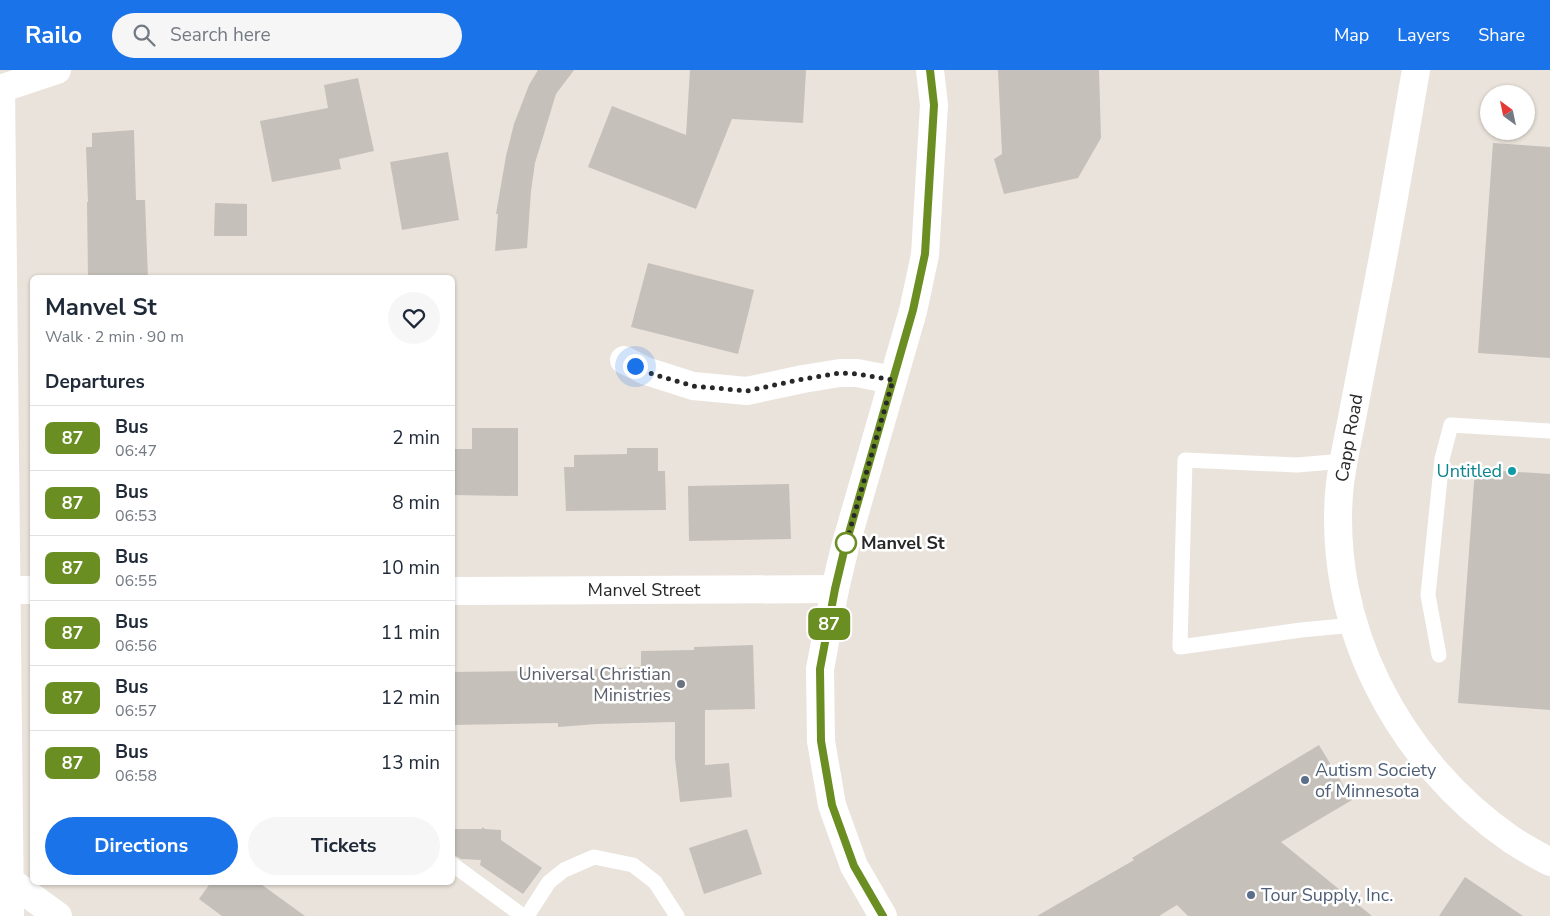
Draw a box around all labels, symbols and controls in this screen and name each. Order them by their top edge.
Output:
search box [112,13,462,58]
text: Railo [25,19,82,51]
icon: search [130,21,158,49]
text: Search here [170,22,271,48]
text: Map [1334,23,1369,47]
text: Layers [1397,23,1450,47]
text: Share [1478,23,1525,47]
north arrow [1480,85,1535,140]
map controls [1480,85,1535,140]
text: Manvel St [45,291,157,323]
button: heart [388,292,440,344]
text: Walk · 2 min · 90 m [45,326,184,348]
your location [623,354,648,379]
text: Departures [45,369,145,395]
street label: Capp Road [1329,392,1369,484]
text: Bus [115,414,148,440]
text: 2 min [392,425,440,451]
text: 87 [62,426,83,450]
text: 06:47 [115,440,157,462]
place label: Untitled [1437,459,1502,483]
marker: Untitled [1506,465,1518,477]
text: Bus [115,479,148,505]
text: 8 min [392,490,440,516]
text: 87 [62,491,83,515]
text: 06:53 [115,505,157,527]
place label: Manvel St [861,531,945,555]
marker: Manvel St [835,532,857,554]
text: Bus [115,544,148,570]
text: 10 min [381,555,440,581]
text: 87 [62,556,83,580]
text: 06:55 [115,570,157,592]
street label: Manvel Street [588,578,701,602]
line badge: 87 [806,608,852,640]
text: Bus [115,609,148,635]
text: 87 [818,612,840,636]
text: 11 min [381,620,440,646]
text: 87 [62,621,83,645]
text: 06:56 [115,635,157,657]
place label: Universal Christian Ministries [519,662,671,707]
text: Bus [115,674,148,700]
marker: Universal Christian Ministries [675,678,687,690]
text: 12 min [381,685,440,711]
text: 87 [62,686,83,710]
text: 06:57 [115,700,157,722]
text: Bus [115,739,148,765]
text: 13 min [381,750,440,776]
text: 87 [62,751,83,775]
place label: Autism Society of Minnesota [1315,758,1437,803]
text: 06:58 [115,765,157,787]
marker: Autism Society of Minnesota [1299,774,1311,786]
button: Directions [45,817,238,875]
button: Tickets [248,817,440,875]
place label: Tour Supply, Inc. [1261,883,1393,907]
marker: Tour Supply, Inc. [1245,889,1257,901]

